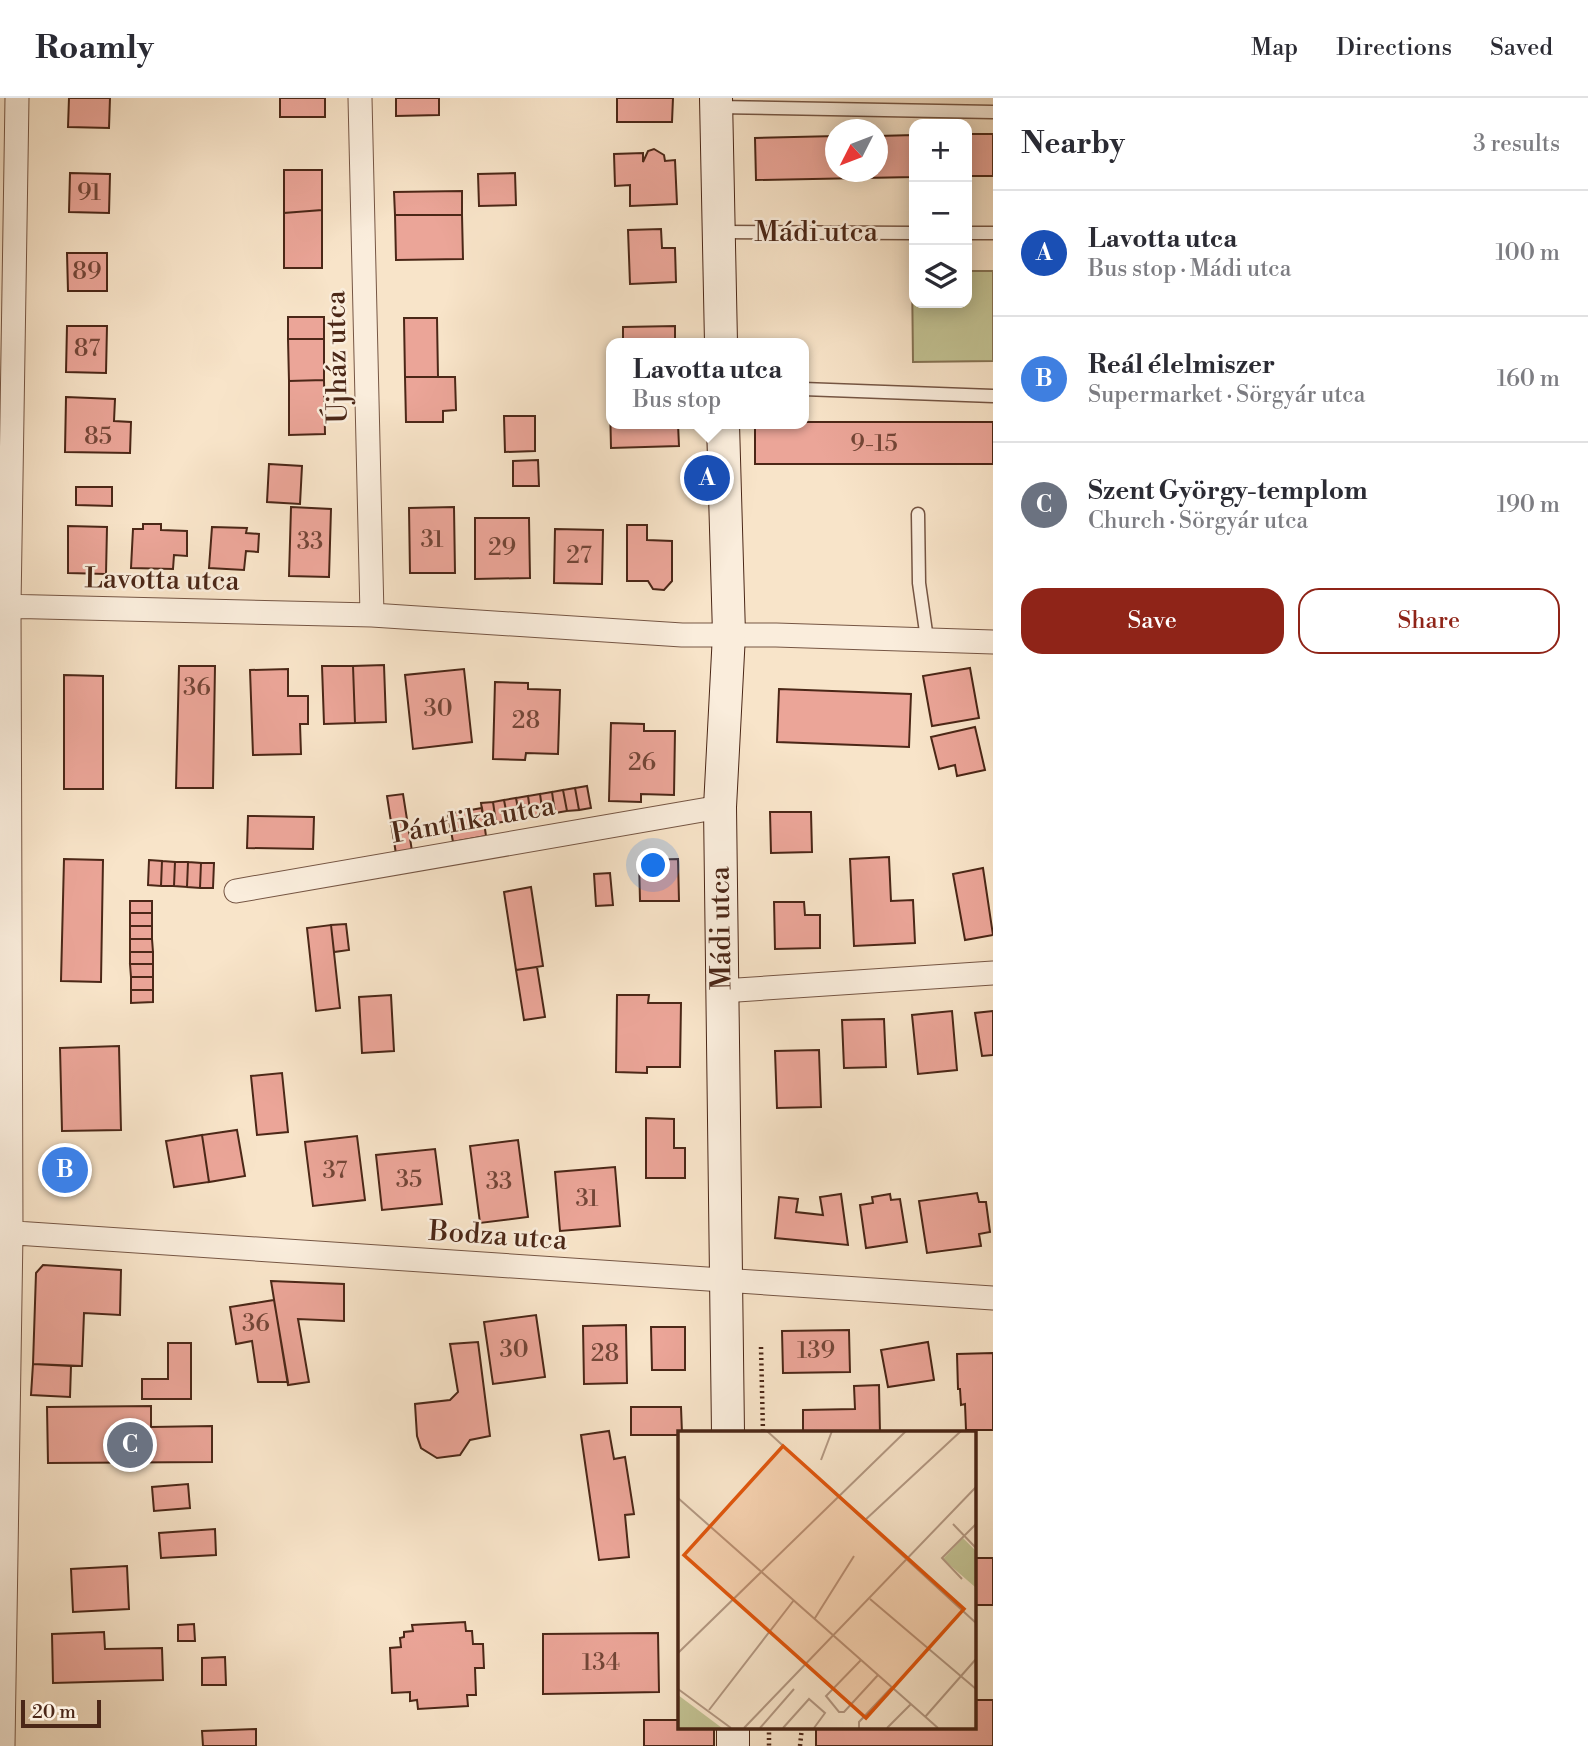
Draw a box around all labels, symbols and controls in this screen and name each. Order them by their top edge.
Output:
text: Roamly [35,28,154,69]
text: Map [1251,33,1298,63]
text: Directions [1336,33,1452,63]
text: Saved [1490,33,1553,63]
north arrow [825,119,888,182]
map controls [909,119,972,308]
button: + [909,119,972,182]
text: Nearby [1021,125,1125,163]
text: 3 results [1473,130,1560,158]
house number: 91 [77,178,102,208]
button: − [909,182,972,245]
street label: Mádi utca [754,215,879,250]
text: Lavotta utca [1088,223,1237,255]
text: A [1036,239,1052,267]
text: 100 m [1495,239,1560,267]
button: layers [909,245,972,308]
text: Bus stop · Mádi utca [1088,255,1291,283]
house number: 89 [72,257,102,287]
street label: Újház utca [316,289,356,424]
house number: 87 [74,334,100,364]
popup [606,338,809,429]
text: Reál élelmiszer [1088,349,1275,381]
text: Lavotta utca [633,354,782,386]
text: B [1035,365,1053,393]
text: 160 m [1497,365,1560,393]
text: Supermarket · Sörgyár utca [1088,381,1365,409]
text: Bus stop [633,386,721,414]
house number: 85 [84,422,112,452]
house number: 9-15 [850,429,898,459]
pin: A [684,452,730,504]
text: Szent György-templom [1088,475,1368,507]
text: C [1036,491,1052,519]
text: 190 m [1497,491,1560,519]
text: Church · Sörgyár utca [1088,507,1308,535]
house number: 31 [420,525,444,555]
house number: 33 [297,527,323,557]
house number: 29 [488,533,516,563]
house number: 27 [566,541,592,571]
street label: Lavotta utca [84,561,241,599]
button: Save [1021,588,1284,654]
button: Share [1298,588,1560,654]
house number: 36 [183,673,211,703]
house number: 30 [423,694,453,724]
house number: 28 [512,706,540,736]
house number: 26 [628,748,656,778]
street label: Pántlika utca [388,788,558,852]
your location [636,848,670,882]
street label: Mádi utca [702,865,740,990]
pin: B [42,1144,88,1196]
house number: 37 [323,1156,347,1186]
house number: 35 [396,1165,422,1195]
house number: 33 [486,1167,512,1197]
house number: 31 [575,1184,599,1214]
street label: Bodza utca [427,1214,569,1258]
house number: 36 [242,1309,270,1339]
house number: 30 [499,1335,529,1365]
house number: 139 [797,1336,835,1366]
house number: 28 [591,1339,619,1369]
pin: C [107,1419,153,1471]
inset map [678,1431,976,1728]
house number: 134 [582,1648,620,1678]
scale bar [21,1697,102,1729]
text: 20 m [32,1700,76,1724]

